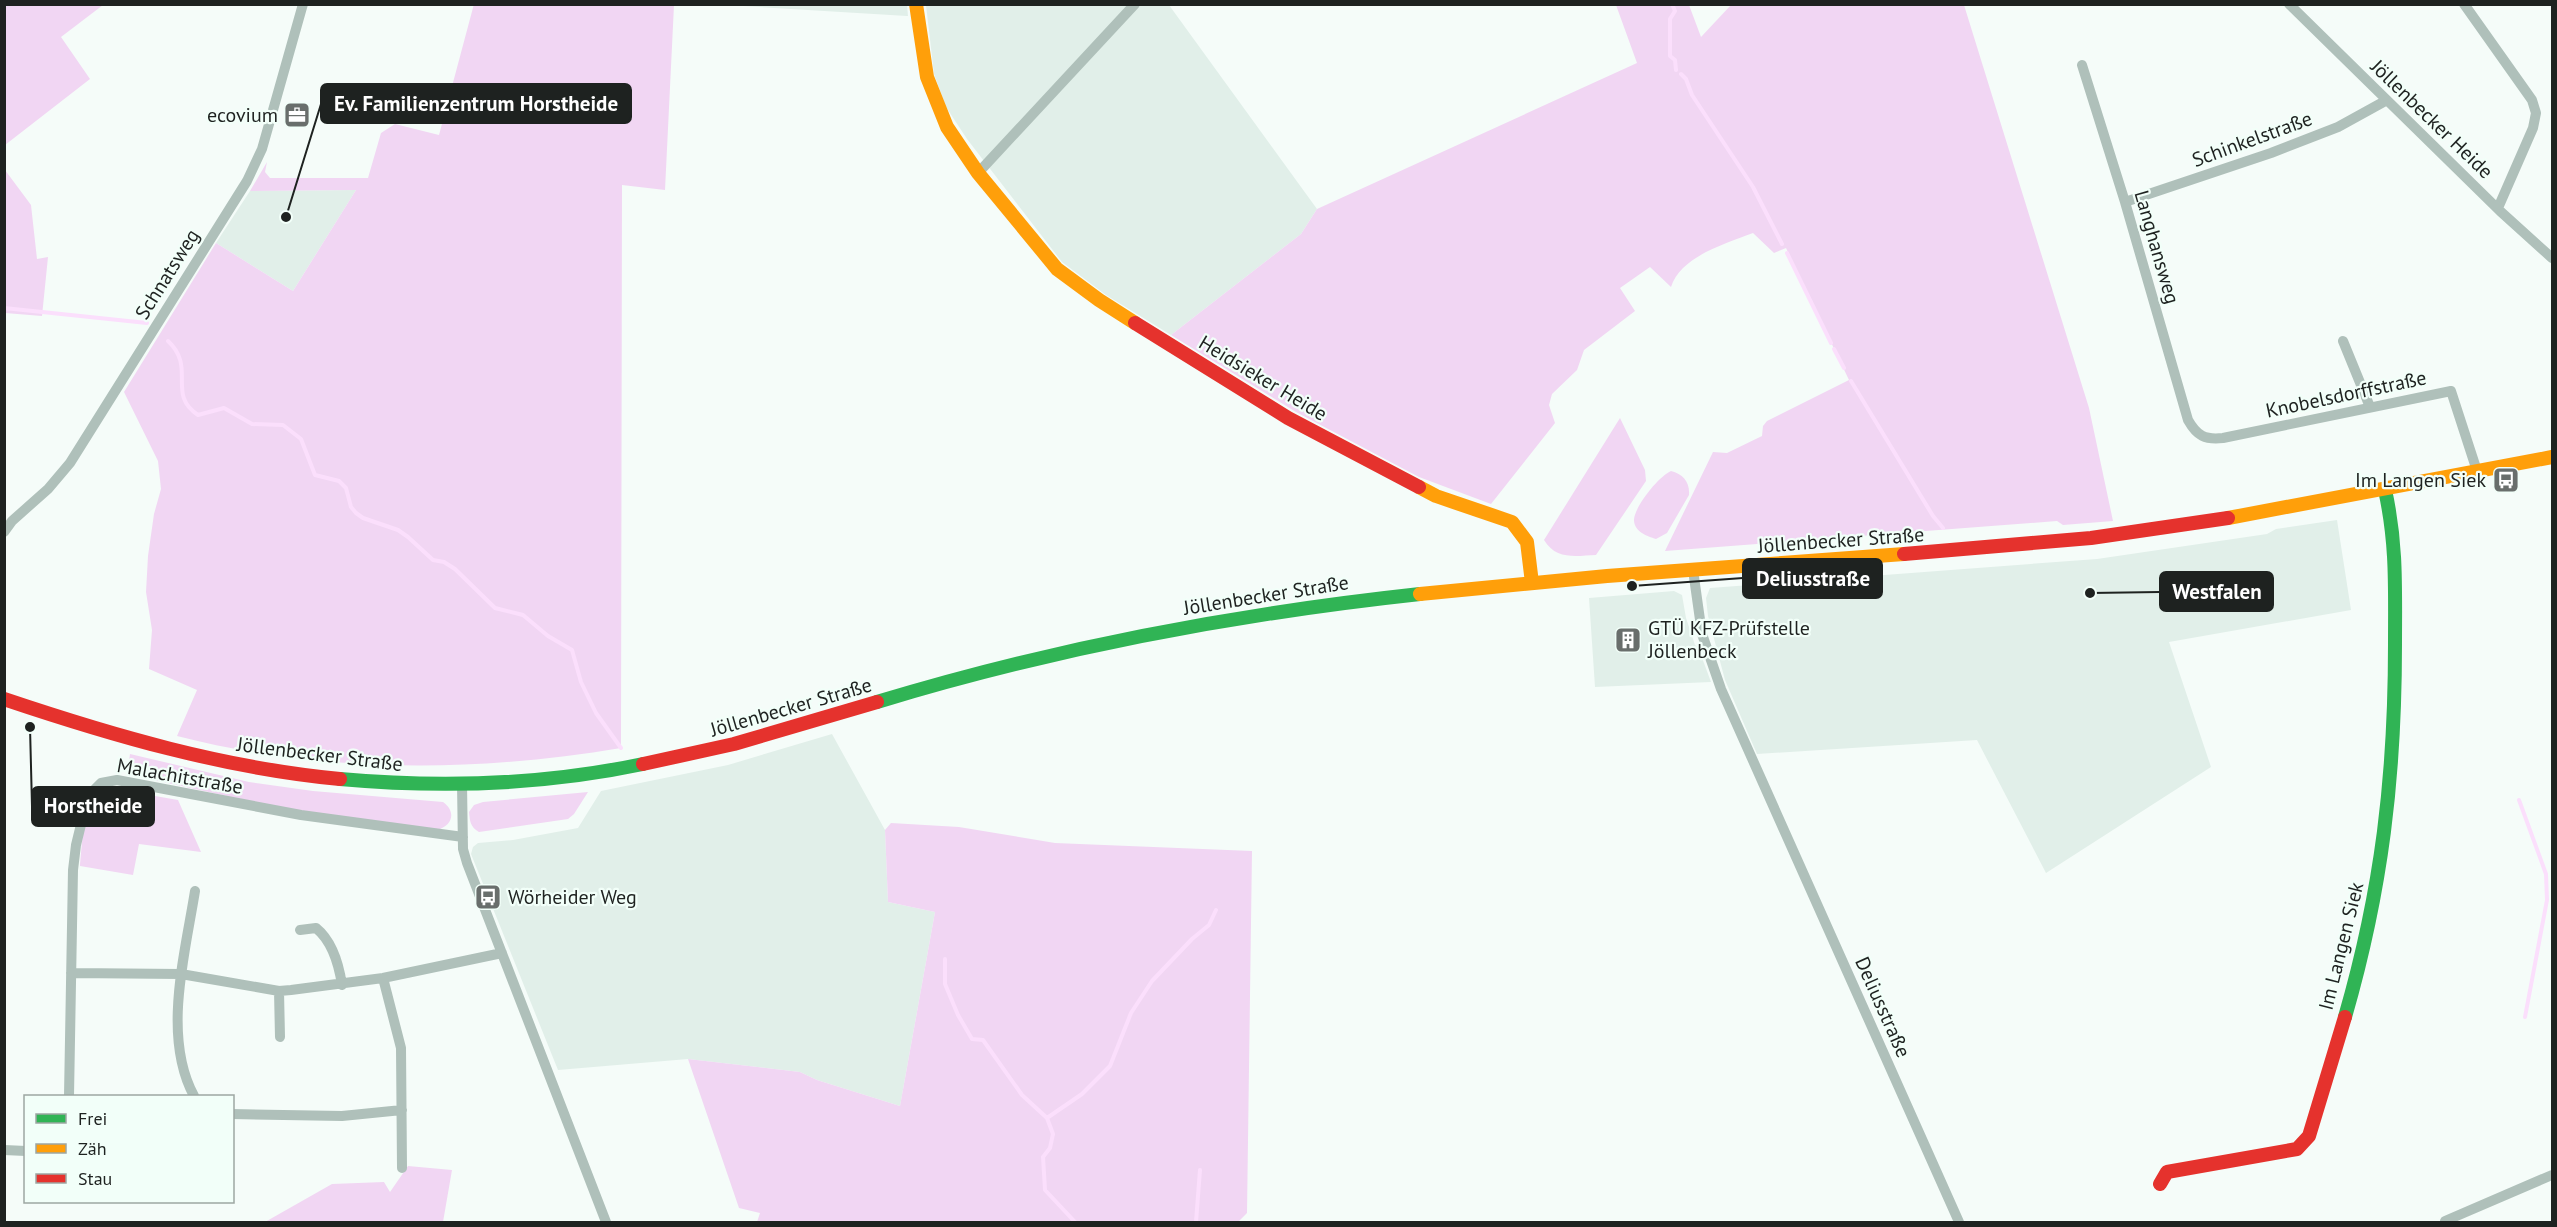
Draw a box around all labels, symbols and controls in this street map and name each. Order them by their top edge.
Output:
street label: Jöllenbecker Heide [2364,53,2499,184]
callout: Ev. Familienzentrum Horstheide [321,84,631,123]
text: Ev. Familienzentrum Horstheide [334,90,618,117]
office icon: ecovium [282,100,312,130]
place label: ecovium [207,102,278,128]
street label: Schinkelstraße [2188,105,2316,173]
street label: Langhansweg [2128,187,2186,307]
street label: Schnatsweg [129,224,205,324]
street label: Heidsieker Heide [1194,329,1332,427]
street label: Knobelsdorffstraße [2263,364,2429,424]
bus stop icon: Im Langen Siek [2491,465,2521,495]
place label: Im Langen Siek [2355,467,2486,493]
street label: Jöllenbecker Straße [1756,521,1925,559]
callout: Deliusstraße [1743,559,1882,598]
text: Deliusstraße [1756,565,1870,592]
street label: Jöllenbecker Straße [1181,569,1350,621]
callout: Westfalen [2160,572,2273,611]
text: Westfalen [2172,578,2262,605]
place label: GTÜ KFZ-Prüfstelle Jöllenbeck [1647,615,1810,664]
building icon: GTÜ KFZ-Prüfstelle Jöllenbeck [1613,625,1643,655]
street label: Jöllenbecker Straße [706,672,875,743]
street label: Jöllenbecker Straße [235,731,404,777]
street label: Malachitstraße [115,752,245,800]
callout: Horstheide [32,787,154,826]
text: Horstheide [44,792,142,819]
street label: Im Langen Siek [2313,879,2370,1013]
bus stop icon: Wörheider Weg [473,882,503,912]
place label: Wörheider Weg [508,884,637,910]
street label: Deliusstraße [1849,953,1917,1061]
legend [24,1095,234,1203]
text: Frei [78,1107,107,1130]
text: Zäh [78,1137,107,1160]
text: Stau [78,1167,112,1190]

